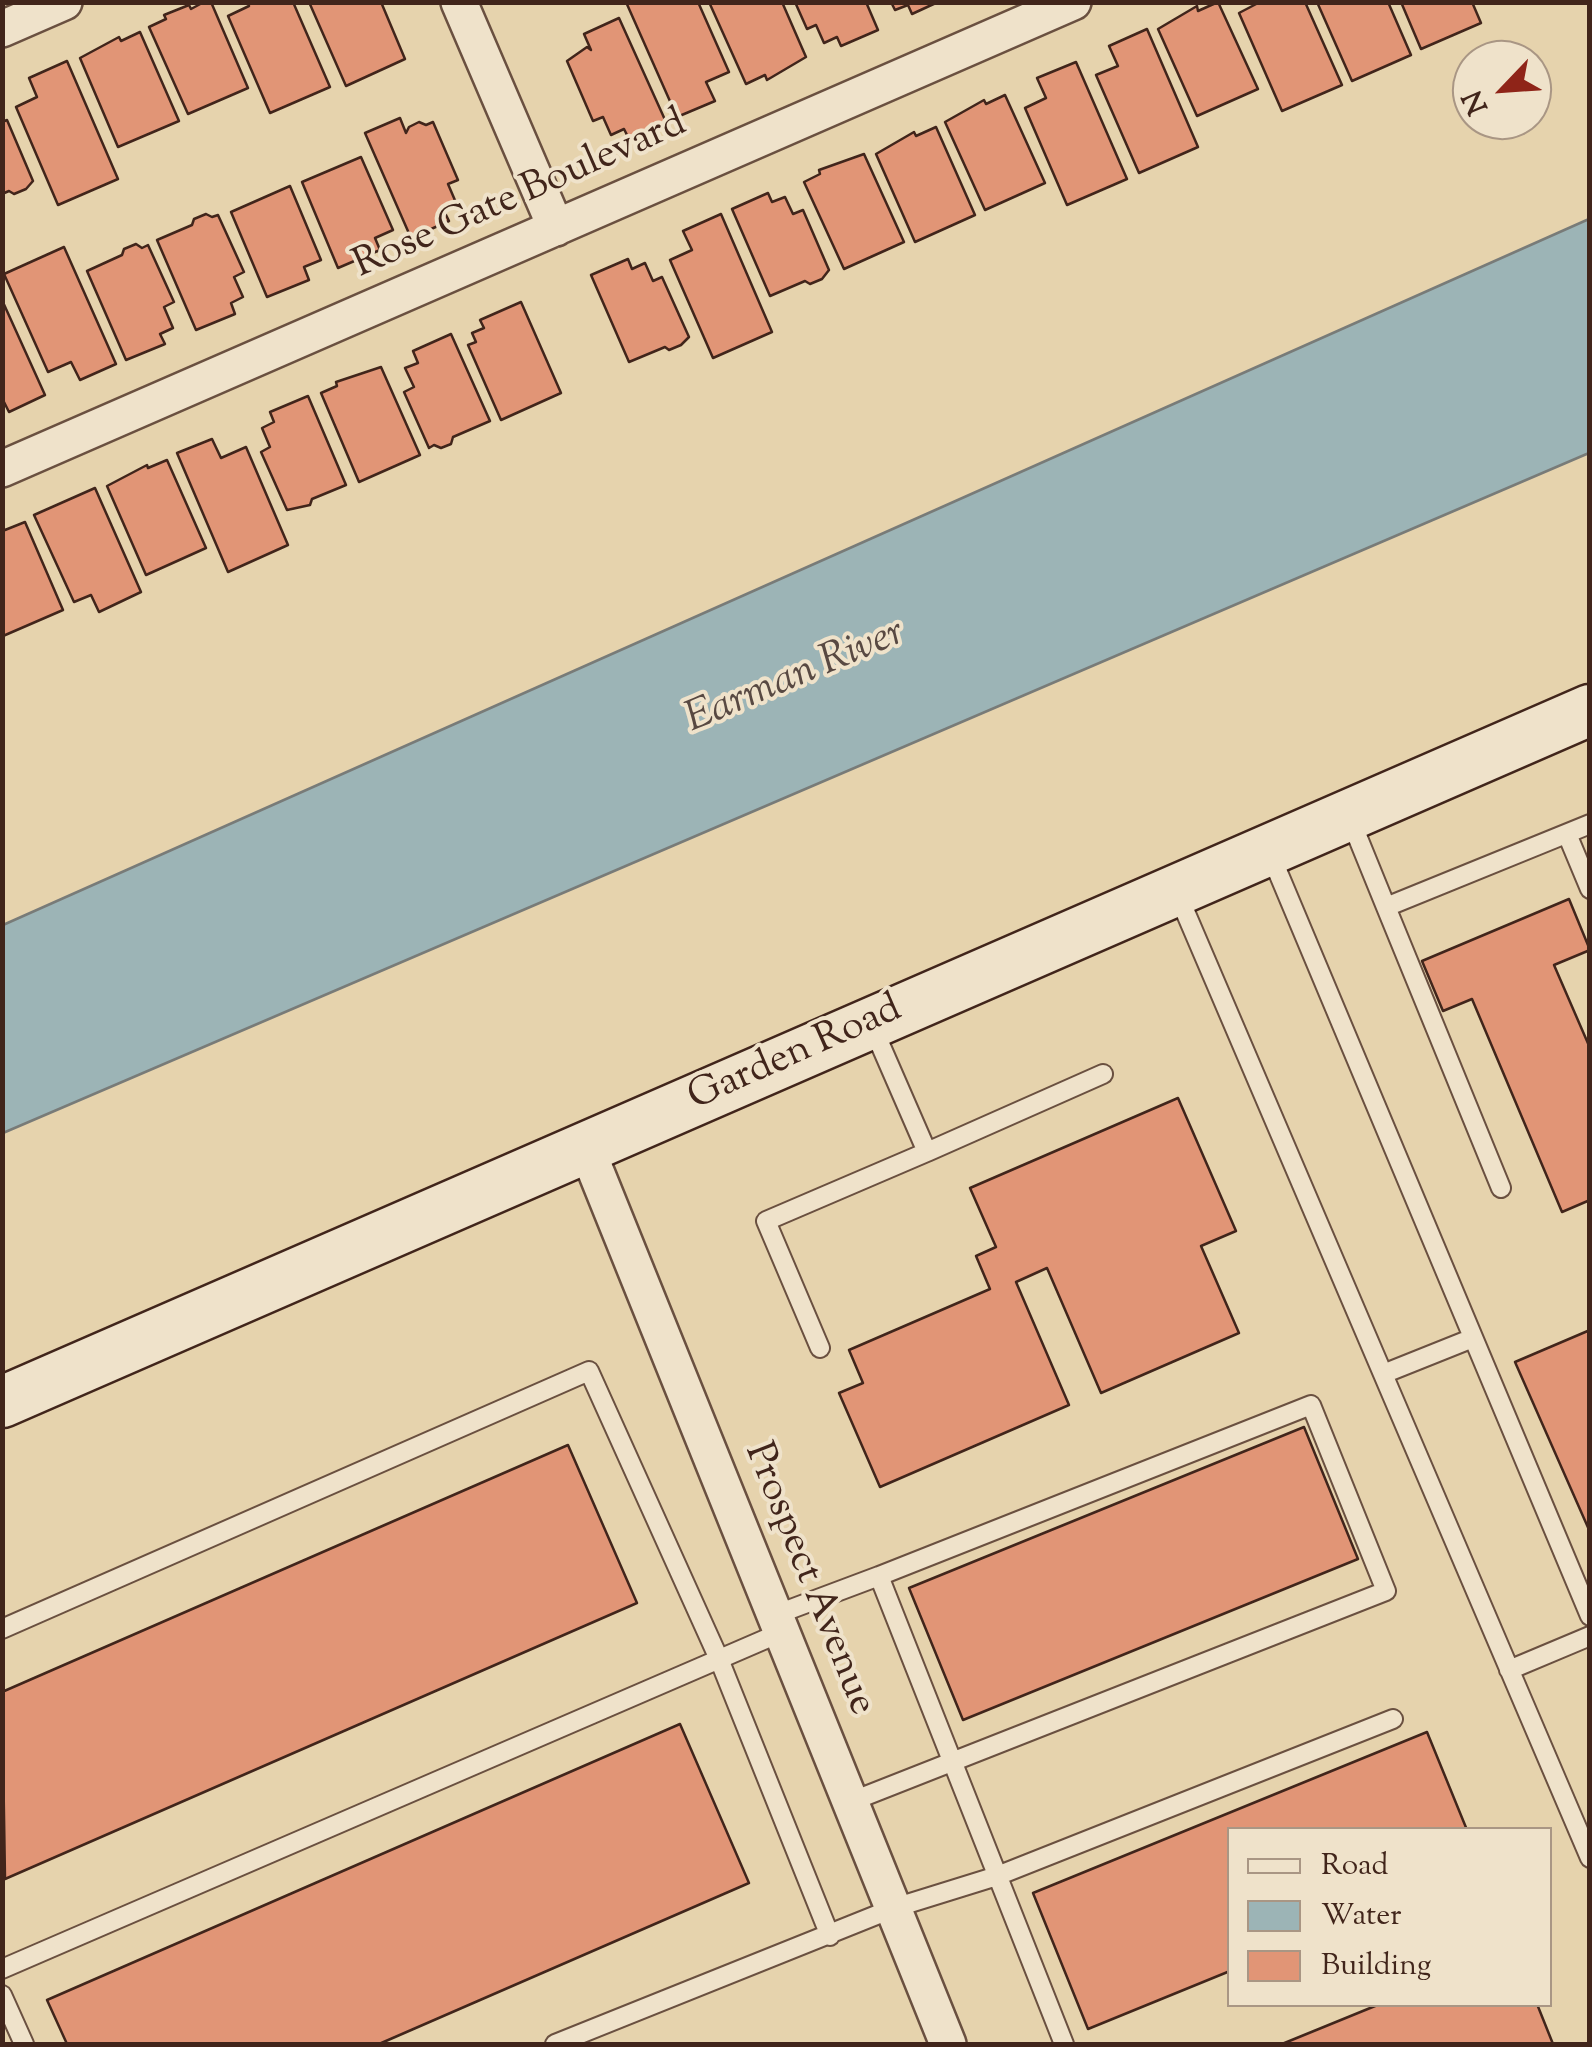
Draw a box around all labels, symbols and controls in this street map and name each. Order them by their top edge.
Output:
north arrow [1452,40,1552,140]
text: N [1454,83,1499,120]
street label: Rose Gate Boulevard [347,102,695,292]
water label: Earman River [679,610,913,748]
street label: Garden Road [682,988,910,1124]
street label: Prospect Avenue [731,1437,883,1723]
legend [1227,1827,1552,2007]
text: Road [1321,1845,1388,1888]
text: Water [1321,1895,1402,1938]
text: Building [1321,1945,1431,1988]

